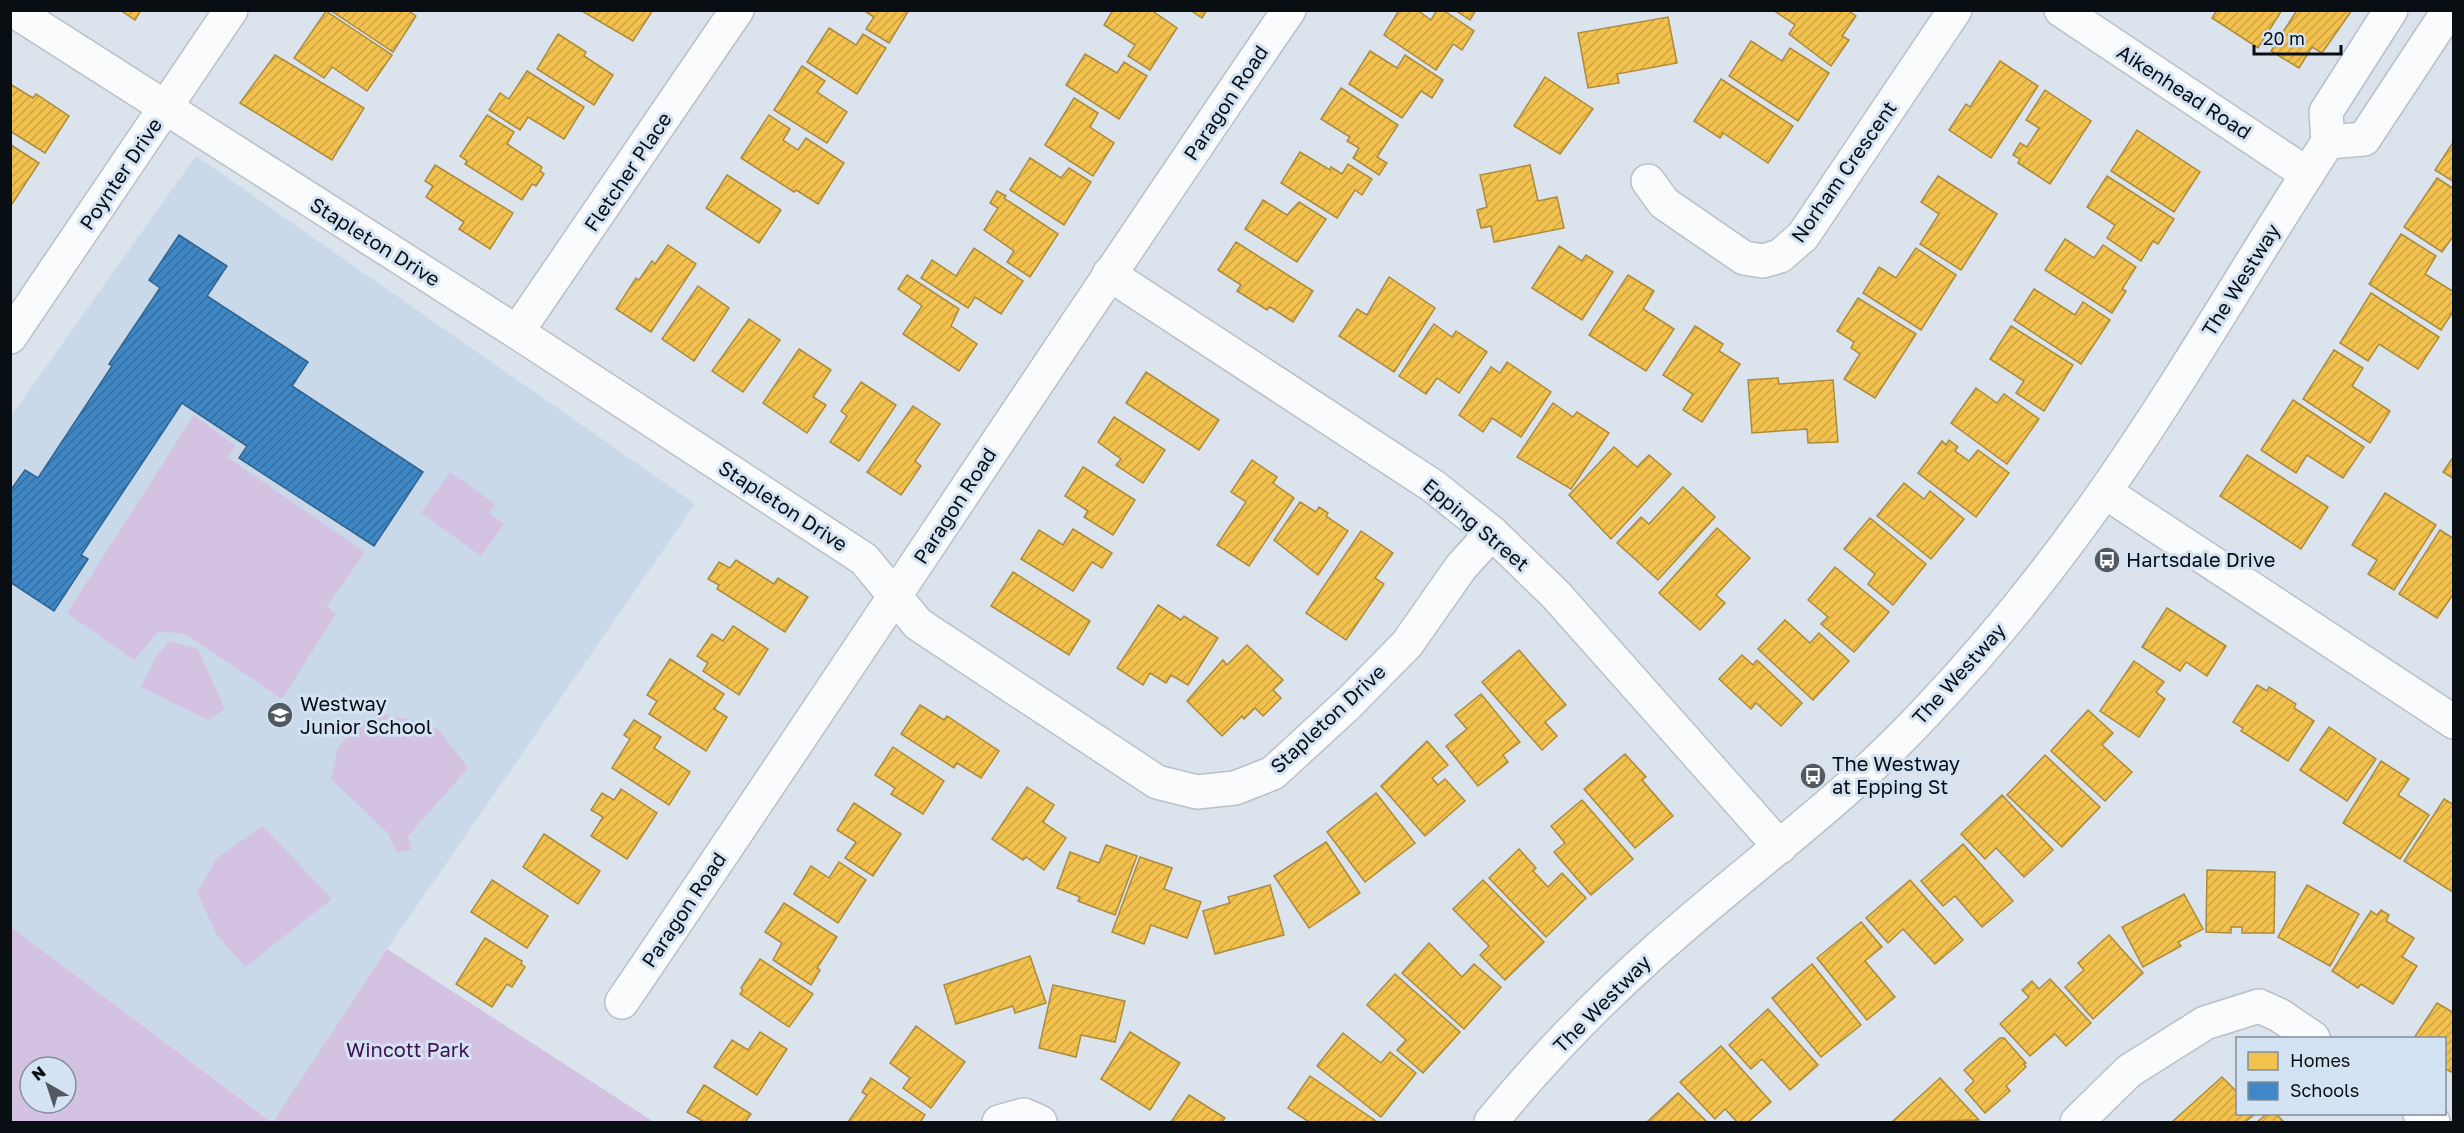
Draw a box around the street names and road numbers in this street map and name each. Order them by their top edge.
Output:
street label: Aikenhead Road [2113,39,2256,143]
street label: Paragon Road [1178,40,1273,165]
street label: Norham Crescent [1785,96,1901,247]
street label: Fletcher Place [578,107,676,236]
street label: Poynter Drive [74,113,166,234]
street label: Stapleton Drive [306,192,445,291]
street label: The Westway [2196,219,2284,340]
street label: Paragon Road [908,443,1001,568]
street label: Stapleton Drive [715,455,852,556]
street label: Epping Street [1419,473,1535,576]
street label: The Westway [1907,618,2010,729]
street label: Stapleton Drive [1265,659,1390,778]
street label: Paragon Road [636,847,731,972]
street label: The Westway [1548,950,1655,1057]

